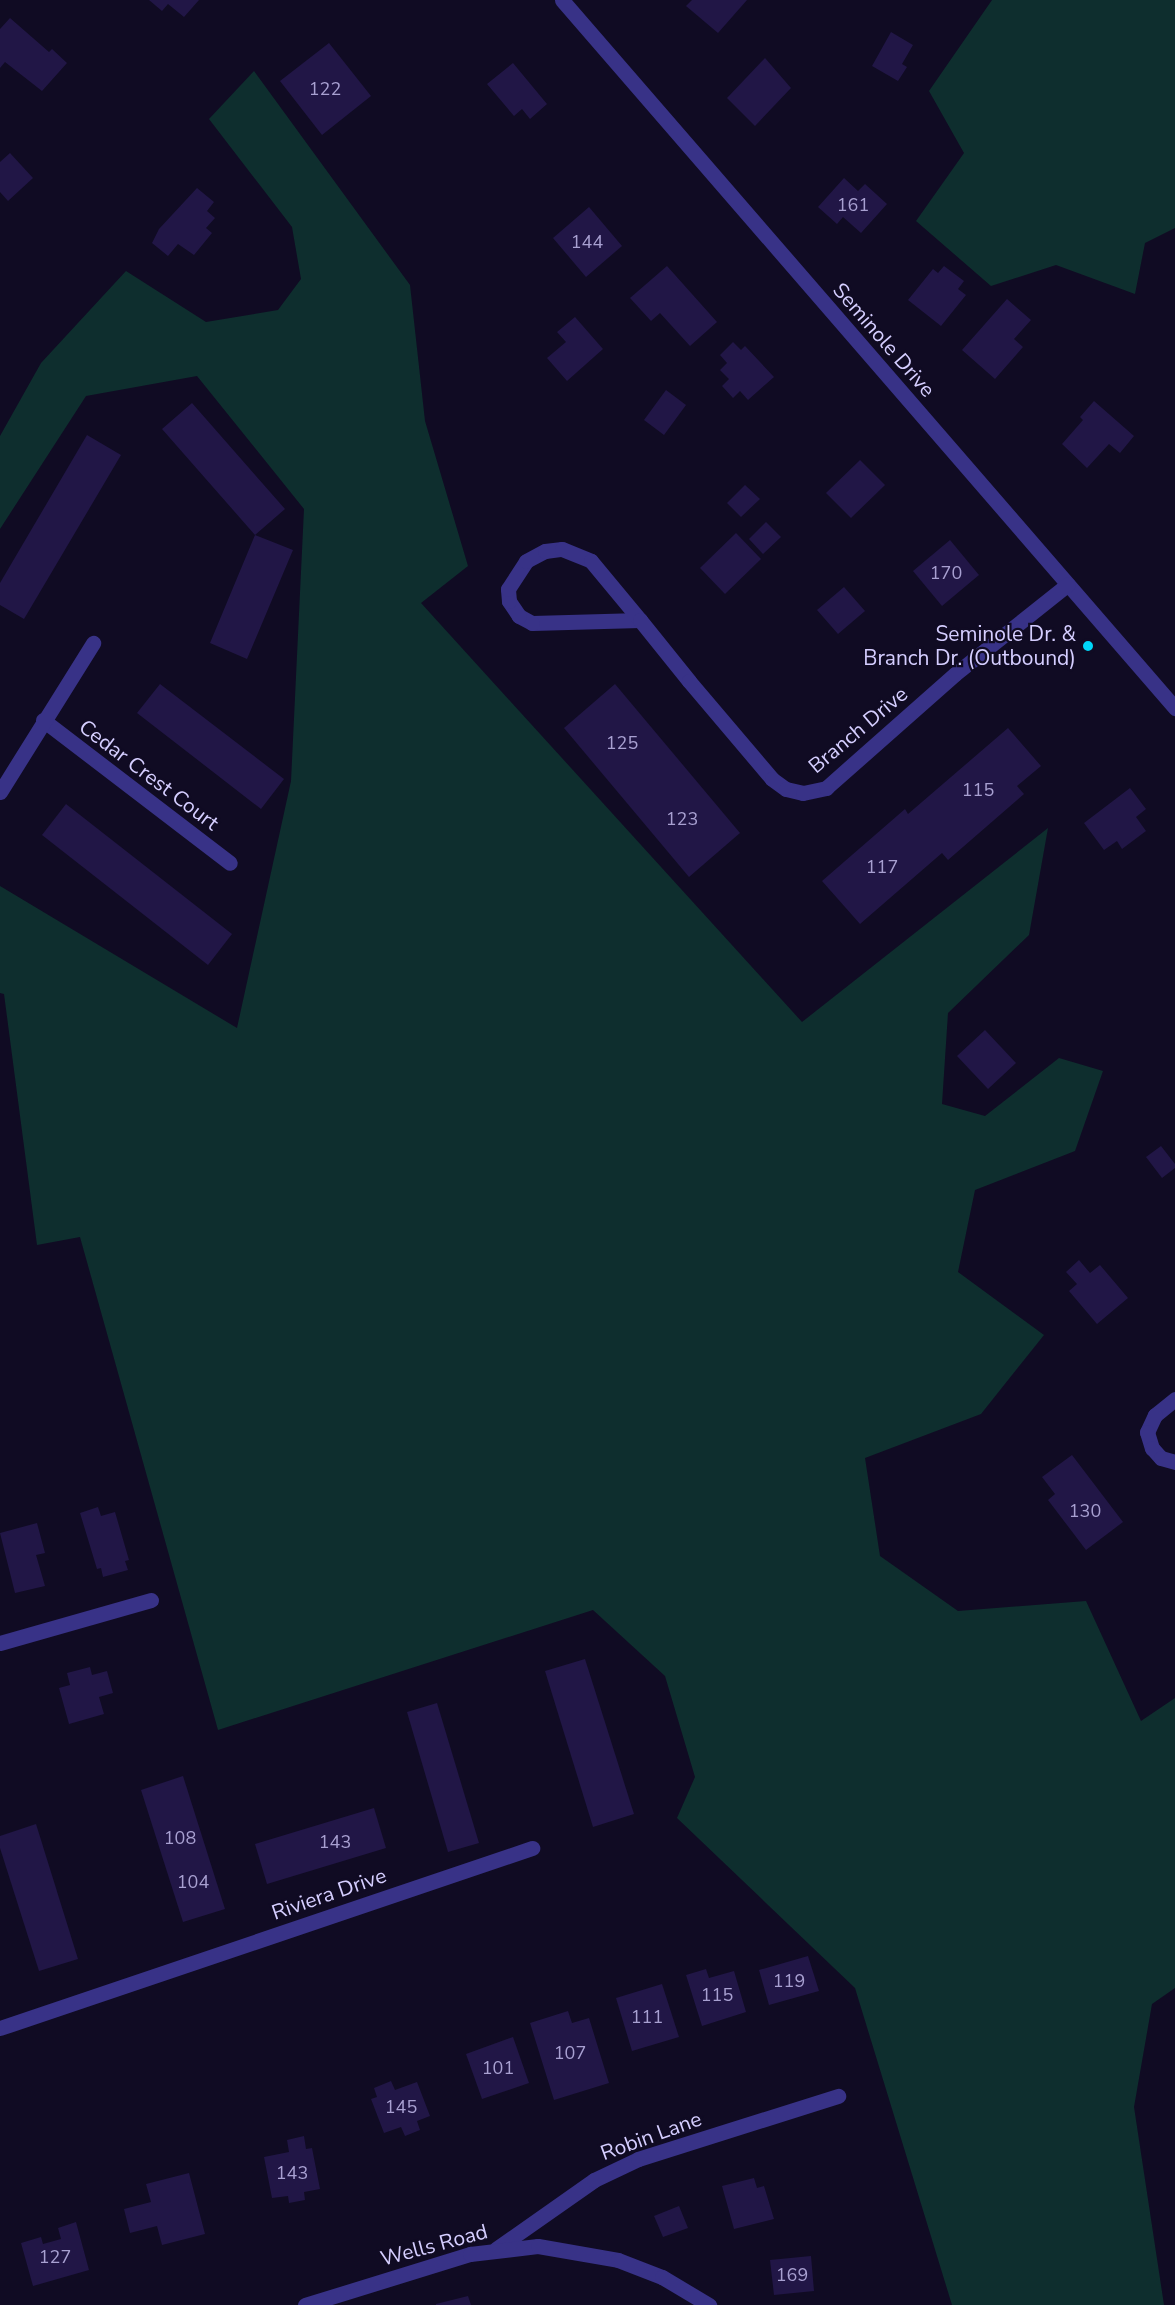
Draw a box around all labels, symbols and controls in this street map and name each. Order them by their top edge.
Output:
house number: 122 [309,78,341,100]
house number: 161 [837,194,869,216]
house number: 144 [571,231,603,253]
street label: Seminole Drive [828,278,940,402]
house number: 170 [930,562,962,584]
place label: Seminole Dr. & Branch Dr. (Outbound) [863,621,1076,671]
marker: Seminole Dr. & Branch Dr. (Outbound) [1081,639,1095,653]
street label: Branch Drive [803,681,913,779]
street label: Cedar Crest Court [74,714,224,836]
house number: 125 [606,732,638,754]
house number: 115 [962,779,994,801]
house number: 123 [666,808,698,830]
house number: 117 [866,856,898,878]
house number: 130 [1069,1500,1101,1522]
house number: 108 [164,1827,196,1849]
house number: 143 [319,1831,351,1853]
street label: Riviera Drive [268,1863,390,1925]
house number: 104 [177,1871,209,1893]
house number: 119 [773,1970,805,1992]
house number: 115 [701,1984,733,2006]
house number: 111 [631,2006,663,2028]
house number: 107 [554,2042,586,2064]
house number: 101 [482,2057,514,2079]
house number: 145 [385,2096,417,2118]
street label: Robin Lane [597,2106,705,2166]
house number: 143 [276,2162,308,2184]
street label: Wells Road [378,2219,490,2271]
house number: 127 [39,2246,71,2268]
house number: 169 [776,2264,808,2286]

